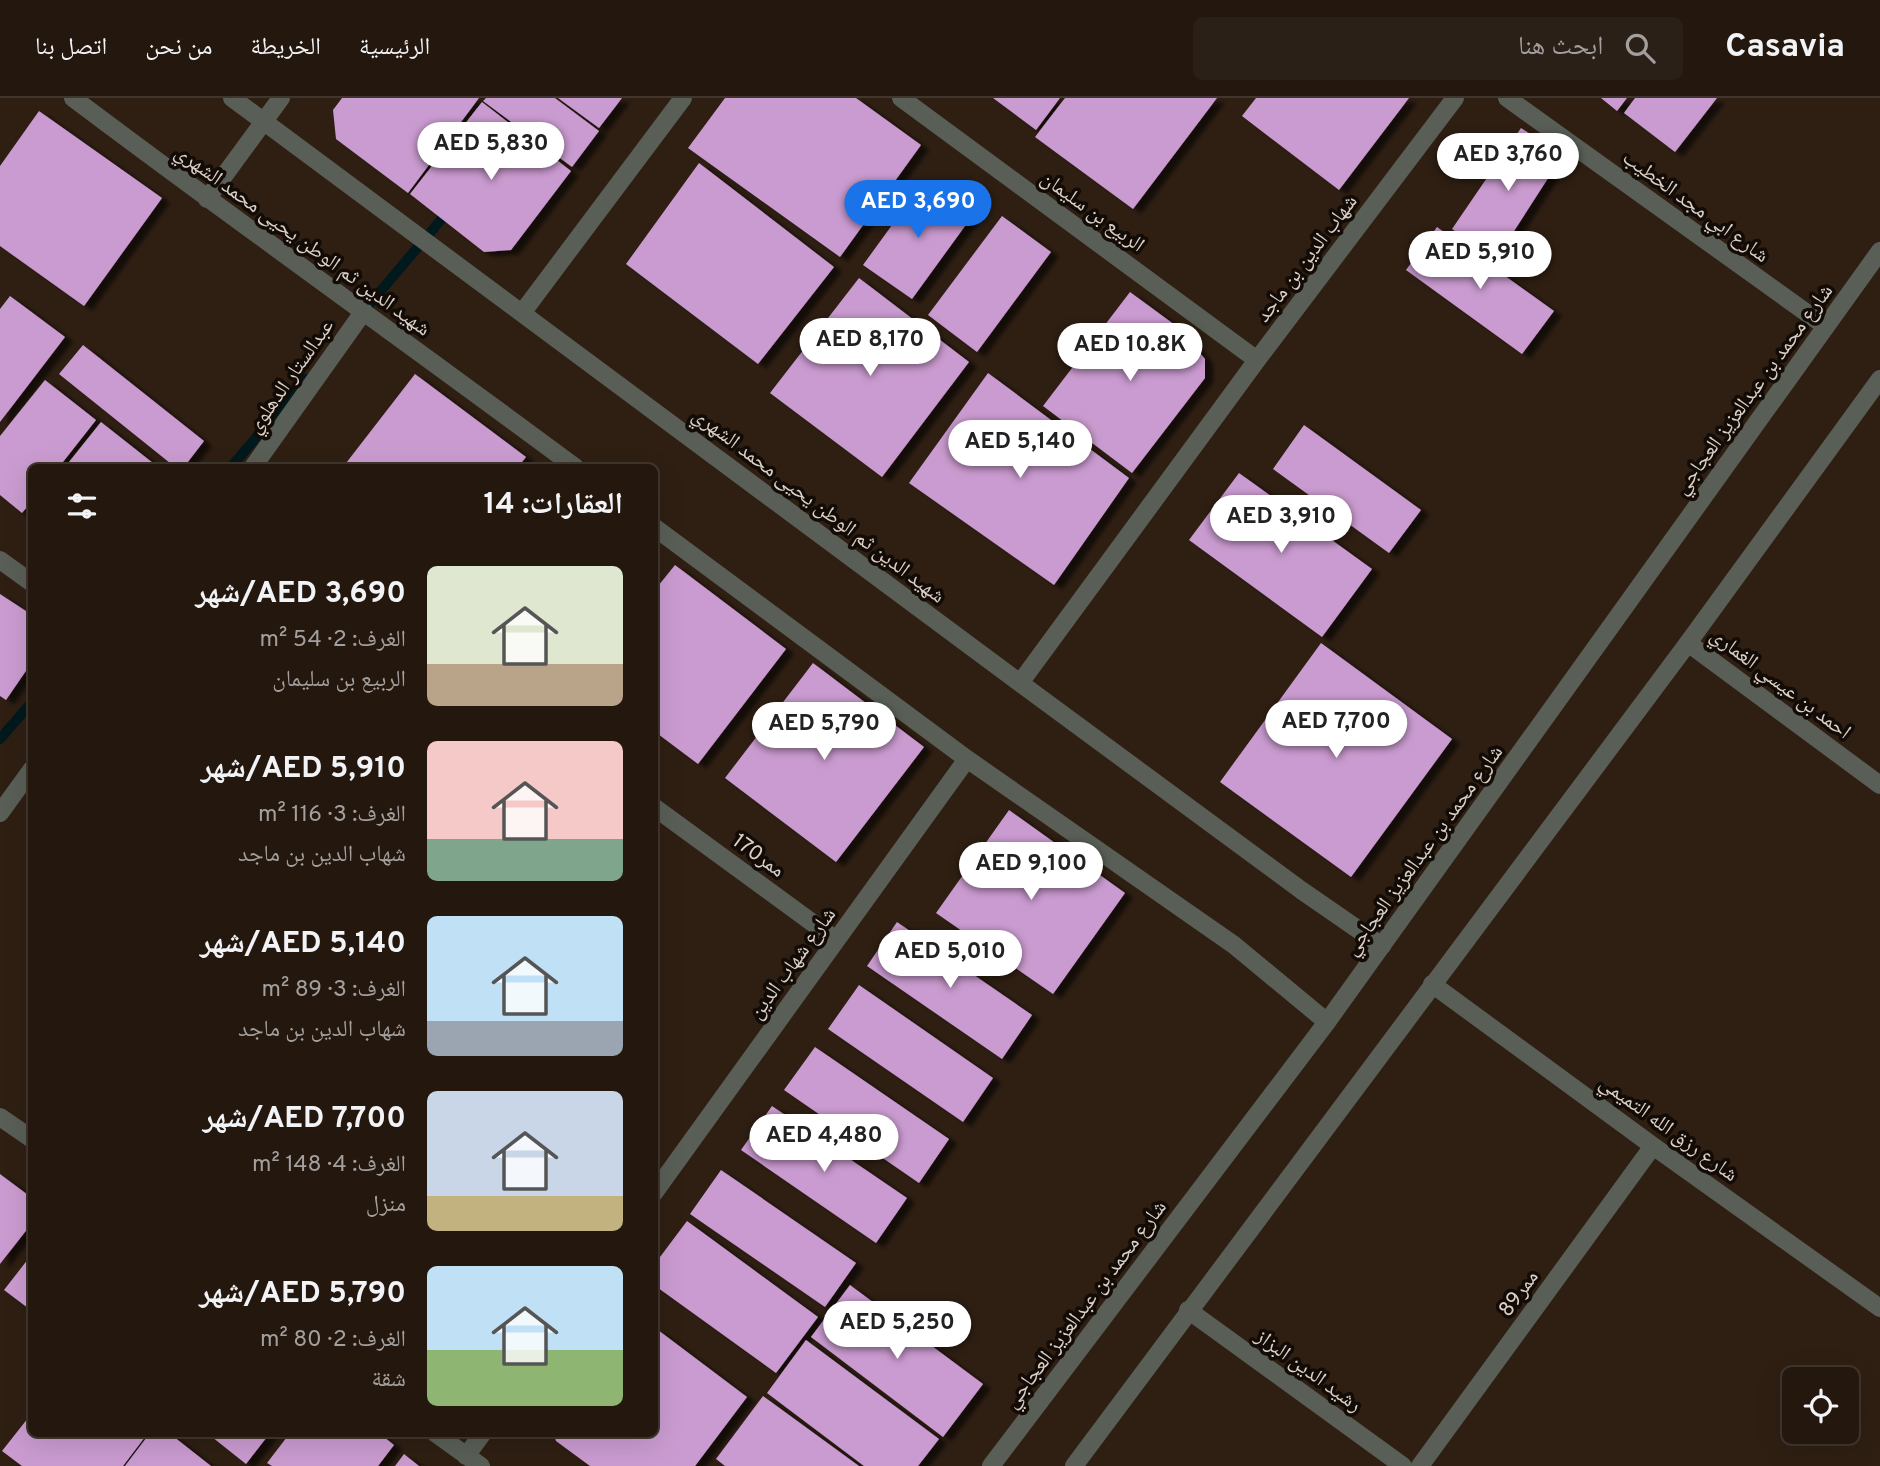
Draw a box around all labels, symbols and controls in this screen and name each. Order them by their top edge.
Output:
search box [1193,17,1683,80]
text: Casavia [1725,27,1845,69]
icon: search [1621,29,1659,67]
text: ابحث هنا [1518,31,1603,64]
text: اتصل بنا [35,33,107,63]
text: من نحن [145,33,212,63]
text: الخريطة [250,33,321,63]
text: الرئيسية [359,33,430,63]
pin: AED 5,830 [411,122,571,182]
text: AED 5,830 [433,130,549,159]
pin: AED 3,760 [1428,134,1588,193]
street label: شهيد الدين ثم الوطن يحيى محمد الشهري [168,139,435,344]
text: AED 3,760 [1453,141,1563,170]
street label: شارع ابي مجد الخطيب [1616,145,1774,271]
street label: الربيع بن سليمان [1035,165,1149,259]
pin: AED 3,690 [838,180,998,240]
text: AED 3,690 [860,188,976,217]
street label: شهاب الدين بن ماجد [1250,190,1364,328]
pin: AED 5,910 [1400,232,1560,291]
text: AED 5,910 [1425,239,1535,268]
street label: شارع محمد بن عبدالعزيز العجاجي [1669,279,1841,501]
street label: عبدالستار الدهلوي [242,314,342,440]
pin: AED 8,170 [790,318,950,378]
pin: AED 10.8K [1050,324,1210,383]
text: AED 8,170 [816,326,924,355]
text: AED 10.8K [1073,331,1187,360]
street label: شهيد الدين ثم الوطن يحيى محمد الشهري [685,402,950,611]
pin: AED 5,140 [940,420,1100,480]
text: AED 5,140 [964,428,1076,457]
icon: filters [63,487,101,525]
text: العقارات: 14 [483,487,623,524]
pin: AED 3,910 [1201,496,1361,555]
text: AED 3,910 [1226,503,1336,532]
text: AED 3,690/شهر [195,576,406,613]
icon: home [483,594,567,678]
street label: احمد بن عيسي الغماري [1703,622,1856,747]
text: الغرف: 2 · 54 m² [260,626,406,655]
text: الربيع بن سليمان [272,666,406,695]
pin: AED 7,700 [1256,700,1416,760]
pin: AED 5,790 [744,702,904,762]
text: AED 7,700 [1281,708,1391,737]
text: AED 5,790 [768,710,880,739]
street label: شارع محمد بن عبدالعزيز العجاجي [1339,740,1511,962]
text: AED 5,910/شهر [201,751,406,788]
icon: home [483,769,567,853]
text: الغرف: 3 · 116 m² [258,801,406,830]
street label: ممر170 [727,828,790,884]
text: شهاب الدين بن ماجد [238,841,406,870]
pin: AED 9,100 [951,842,1111,902]
text: AED 9,100 [975,850,1087,879]
street label: شارع شهاب الدين [743,903,843,1025]
text: AED 5,140/شهر [200,926,406,963]
pin: AED 5,010 [870,930,1030,990]
text: AED 5,010 [894,938,1006,967]
icon: home [483,944,567,1028]
text: الغرف: 3 · 89 m² [262,976,406,1005]
text: شهاب الدين بن ماجد [238,1016,406,1045]
street label: شارع رزق الله التميمي [1593,1070,1743,1190]
text: AED 7,700/شهر [203,1101,406,1138]
pin: AED 4,480 [744,1114,904,1174]
icon: home [483,1119,567,1203]
text: AED 4,480 [765,1122,883,1151]
text: الغرف: 4 · 148 m² [252,1151,406,1180]
text: منزل [366,1191,406,1220]
street label: شارع محمد بن عبدالعزيز العجاجي [999,1195,1175,1415]
street label: ممر89 [1493,1265,1545,1323]
text: AED 5,790/شهر [199,1276,406,1313]
icon: home [483,1294,567,1378]
pin: AED 5,250 [817,1302,977,1361]
text: AED 5,250 [839,1309,955,1338]
street label: رشيد الدين البزاز [1249,1323,1367,1419]
text: الغرف: 2 · 80 m² [260,1326,406,1355]
text: شقة [372,1366,406,1395]
map controls [1782,1367,1859,1444]
button: locate [1782,1367,1859,1444]

